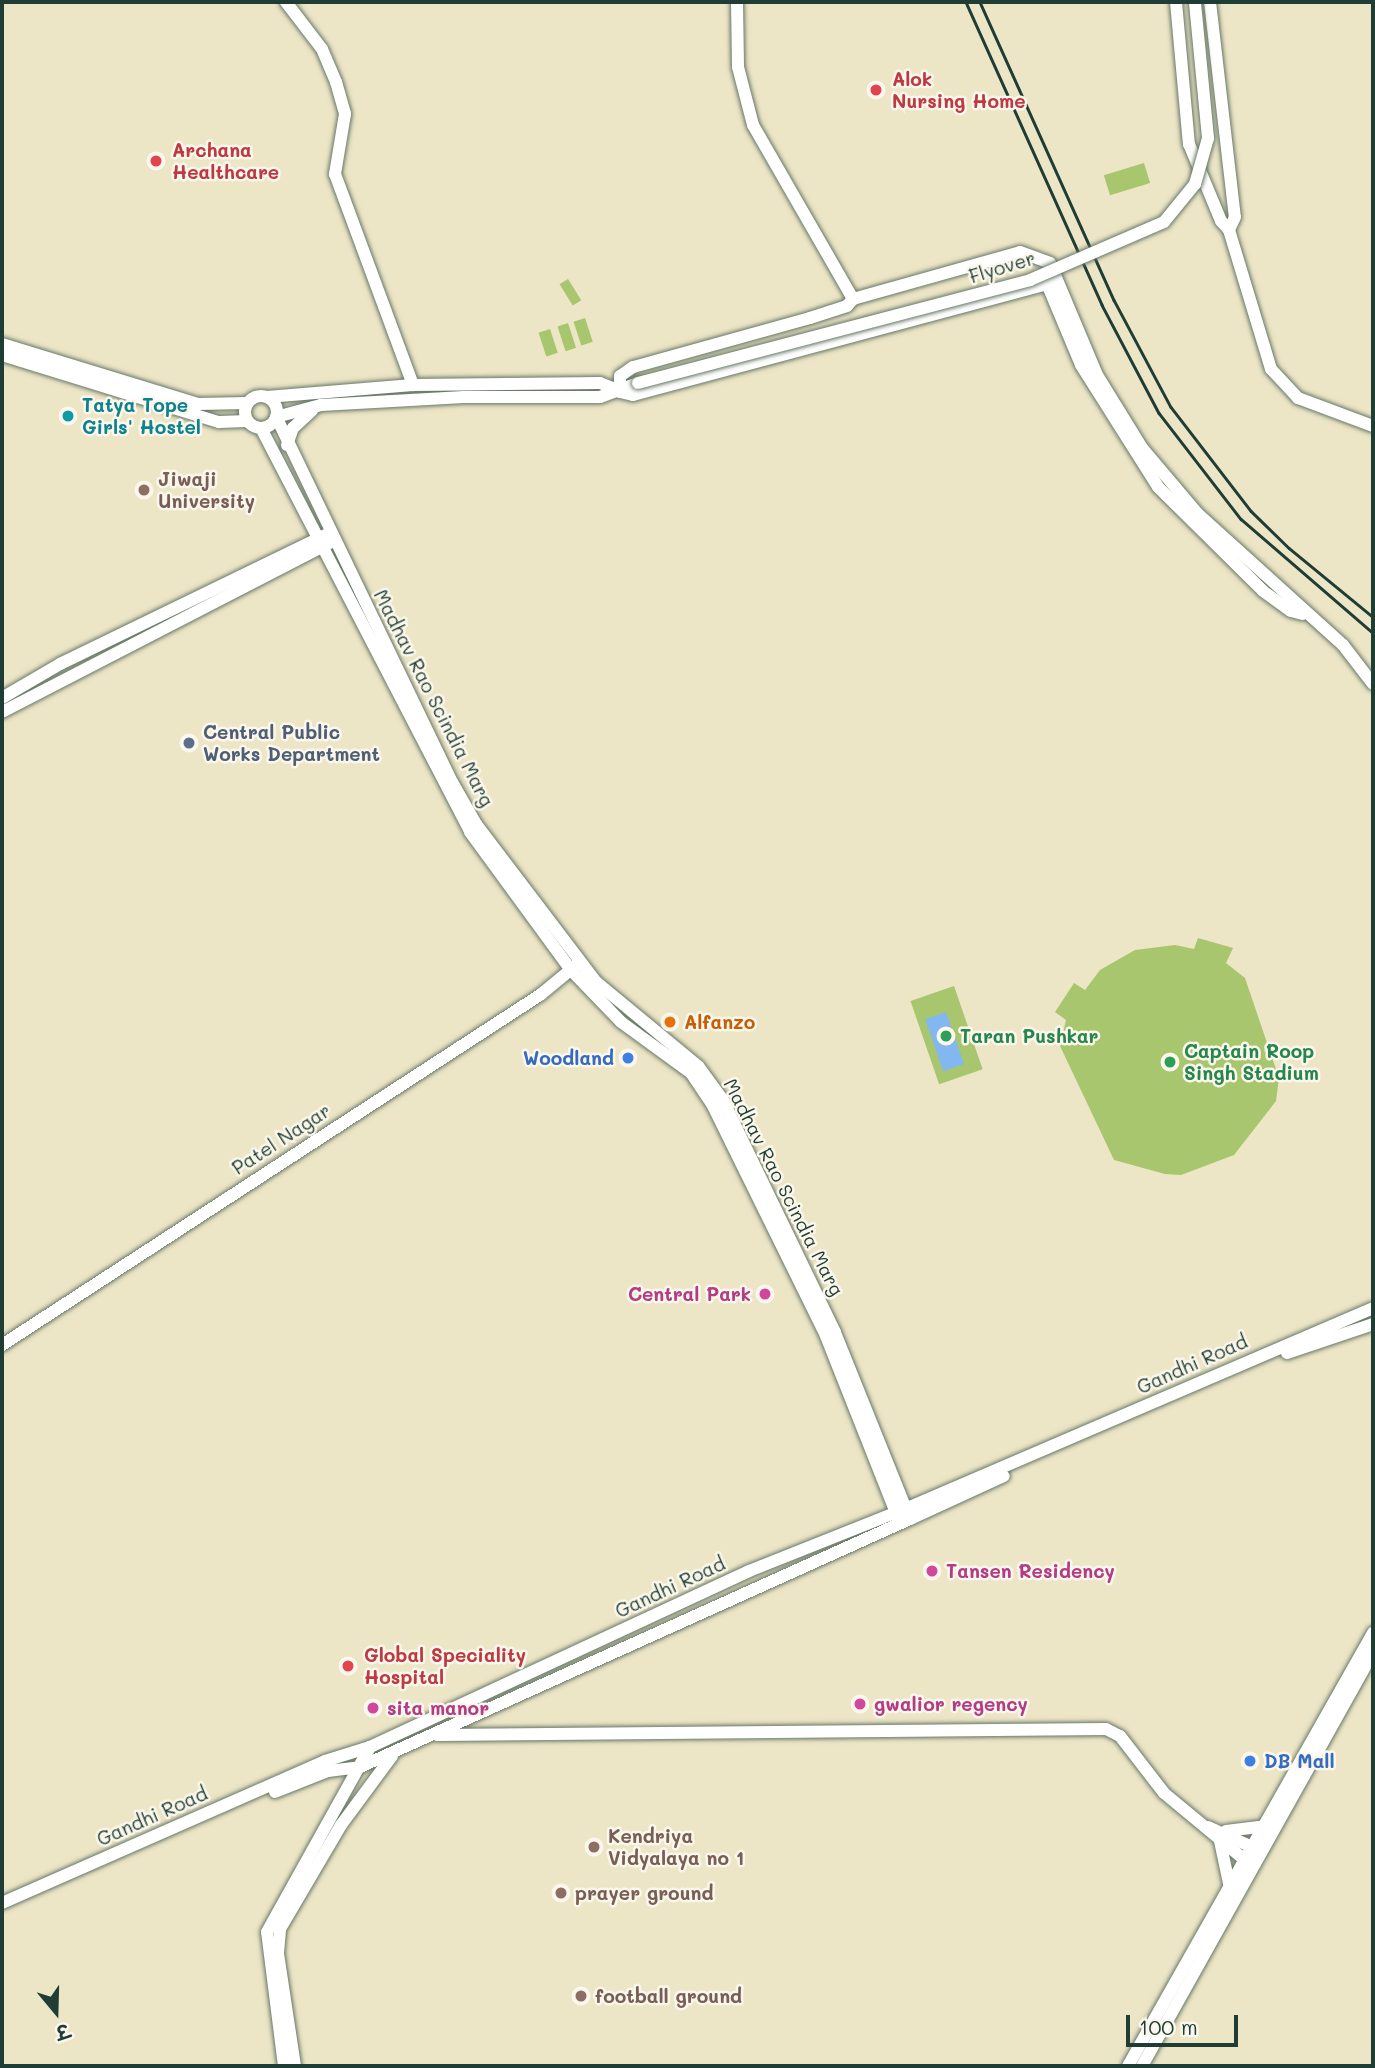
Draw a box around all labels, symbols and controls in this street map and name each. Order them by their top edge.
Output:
place label: Alok Nursing Home [892,68,1026,112]
marker: Alok Nursing Home [866,80,886,100]
place label: Archana Healthcare [172,139,279,183]
marker: Archana Healthcare [146,151,166,171]
street label: Flyover [966,246,1038,288]
place label: Tatya Tope Girls' Hostel [82,394,201,438]
marker: Tatya Tope Girls' Hostel [60,408,76,424]
place label: Jiwaji University [158,468,255,512]
marker: Jiwaji University [136,482,152,498]
street label: Madhav Rao Scindia Marg [369,586,499,810]
place label: Central Public Works Department [203,721,380,765]
marker: Central Public Works Department [181,735,197,751]
place label: Alfanzo [684,1011,755,1033]
marker: Alfanzo [662,1014,678,1030]
place label: Taran Pushkar [960,1025,1098,1047]
marker: Taran Pushkar [938,1028,954,1044]
place label: Captain Roop Singh Stadium [1184,1040,1319,1084]
place label: Woodland [523,1047,614,1069]
marker: Woodland [620,1050,636,1066]
marker: Captain Roop Singh Stadium [1162,1054,1178,1070]
street label: Madhav Rao Scindia Marg [719,1075,849,1299]
street label: Patel Nagar [228,1099,334,1179]
place label: Central Park [628,1283,751,1305]
marker: Central Park [757,1286,773,1302]
street label: Gandhi Road [1133,1330,1251,1398]
street label: Gandhi Road [612,1552,728,1622]
place label: Tansen Residency [946,1560,1115,1582]
marker: Tansen Residency [924,1563,940,1579]
place label: Global Speciality Hospital [364,1644,526,1688]
marker: Global Speciality Hospital [338,1656,358,1676]
place label: gwalior regency [874,1693,1028,1715]
marker: gwalior regency [852,1696,868,1712]
place label: sita manor [387,1697,489,1719]
marker: sita manor [365,1700,381,1716]
place label: DB Mall [1264,1750,1335,1772]
marker: DB Mall [1242,1753,1258,1769]
street label: Gandhi Road [93,1782,211,1850]
place label: Kendriya Vidyalaya no 1 [608,1825,744,1869]
marker: Kendriya Vidyalaya no 1 [586,1839,602,1855]
place label: prayer ground [575,1882,713,1904]
marker: prayer ground [553,1885,569,1901]
north arrow [21,1977,91,2047]
place label: football ground [595,1985,742,2007]
marker: football ground [573,1988,589,2004]
scale bar [1130,2002,1242,2046]
text: 100 m [1139,2013,1198,2040]
text: उ [53,2018,73,2046]

